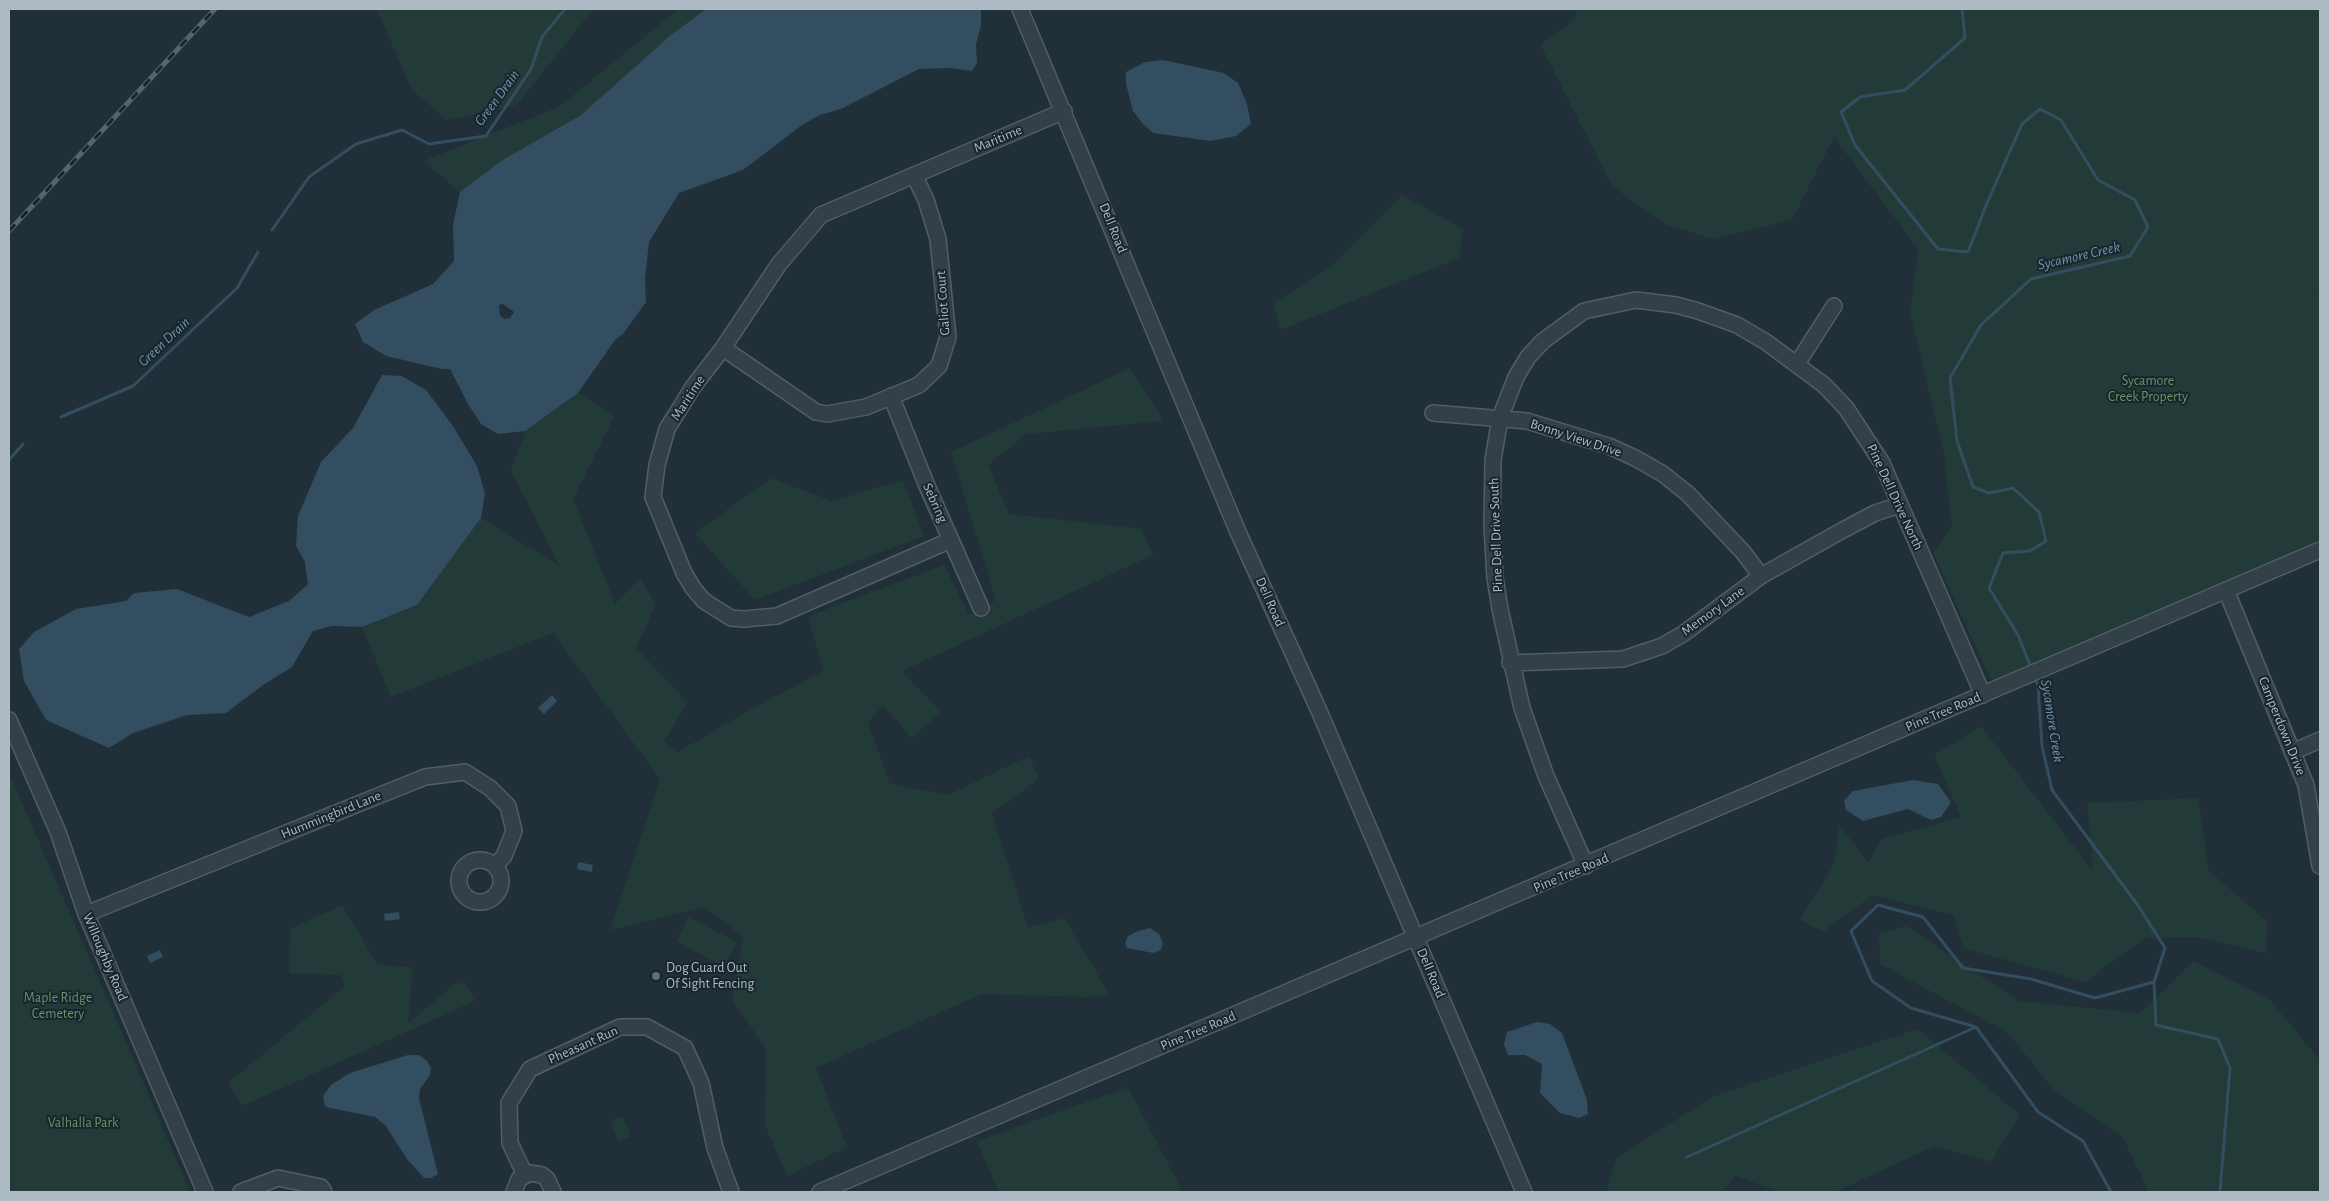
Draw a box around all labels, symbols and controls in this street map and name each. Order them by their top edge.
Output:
water label: Green Drain [471,67,523,129]
street label: Maritime [971,121,1025,157]
street label: Dell Road [1095,200,1131,256]
water label: Sycamore Creek [2036,238,2122,274]
street label: Galiot Court [932,270,954,336]
water label: Green Drain [134,313,194,371]
street label: Maritime [667,372,709,424]
park label: Sycamore Creek Property [2108,373,2188,406]
street label: Bonny View Drive [1528,415,1624,461]
street label: Pine Dell Drive North [1863,441,1927,553]
street label: Pine Dell Drive South [1486,477,1506,593]
street label: Sebring [919,480,951,526]
street label: Dell Road [1252,575,1288,629]
street label: Memory Lane [1678,582,1748,640]
street label: Camperdown Drive [2255,674,2309,778]
water label: Sycamore Creek [2037,678,2067,764]
street label: Pine Tree Road [1903,689,1983,735]
street label: Hummingbird Lane [278,787,384,843]
street label: Pine Tree Road [1531,850,1611,896]
street label: Willoughby Road [79,910,131,1004]
street label: Dell Road [1413,946,1449,1000]
place label: Dog Guard Out Of Sight Fencing [666,960,754,992]
marker: Dog Guard Out Of Sight Fencing [650,970,662,982]
park label: Maple Ridge Cemetery [24,990,92,1022]
street label: Pine Tree Road [1158,1008,1238,1054]
street label: Pheasant Run [545,1022,621,1068]
park label: Valhalla Park [48,1115,118,1131]

